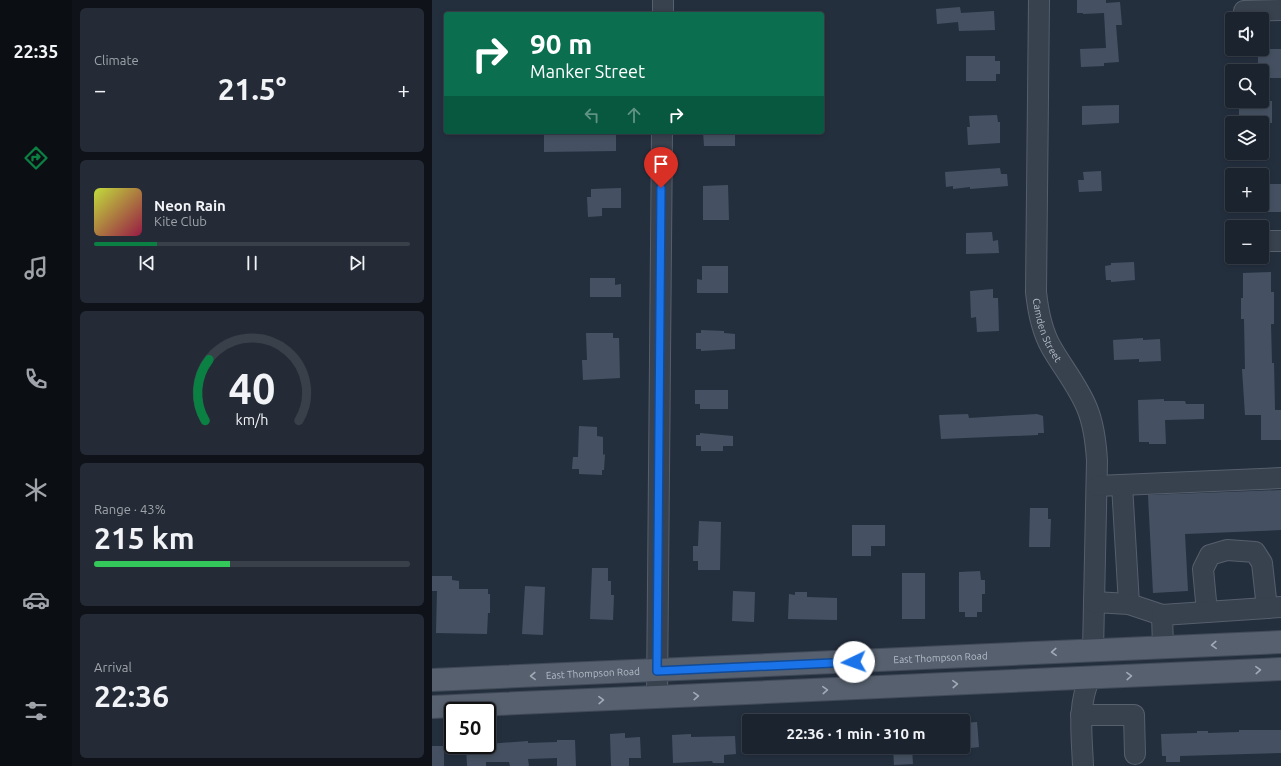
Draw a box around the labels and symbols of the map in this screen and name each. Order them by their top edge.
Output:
pin [644,147,678,188]
street label: Camden Street [1031,297,1064,364]
position arrow [833,641,875,683]
one-way arrow [1211,641,1217,649]
one-way arrow [1051,648,1057,657]
street label: East Thompson Road [893,650,988,665]
street label: East Thompson Road [546,665,640,680]
one-way arrow [1255,666,1261,674]
one-way arrow [530,672,536,681]
one-way arrow [1126,672,1132,680]
one-way arrow [952,680,958,688]
one-way arrow [822,686,828,694]
one-way arrow [693,691,699,700]
one-way arrow [598,695,604,704]
speed limit sign: 50 [444,702,496,754]

